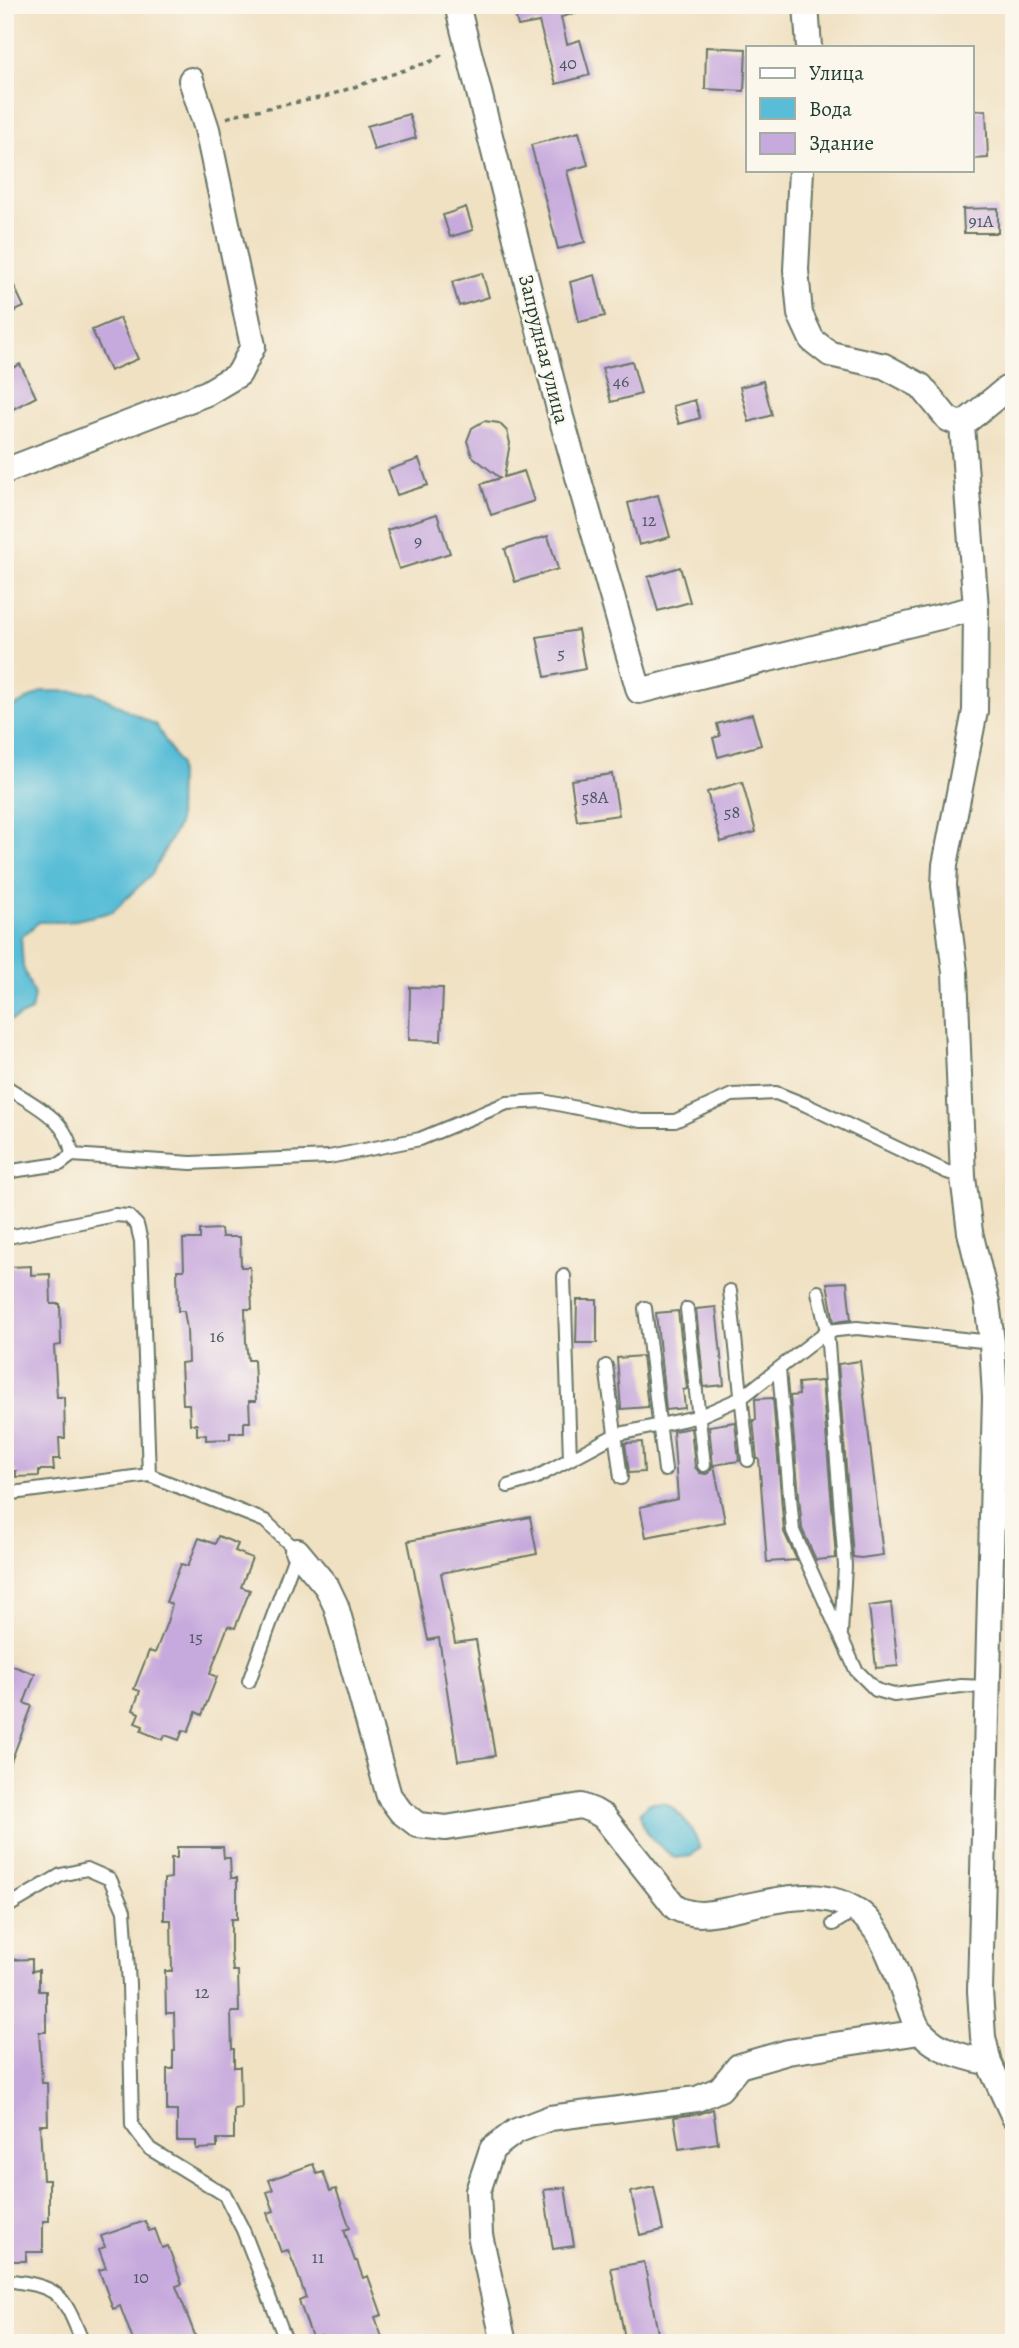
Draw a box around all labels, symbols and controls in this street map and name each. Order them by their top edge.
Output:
legend [746,46,974,172]
house number: 40 [559,51,577,75]
text: Улица [809,59,864,87]
text: Вода [809,95,852,123]
text: Здание [809,129,874,157]
house number: 91А [969,209,994,233]
street label: Запрудная улица [512,271,576,427]
house number: 46 [613,369,629,393]
house number: 12 [642,508,657,532]
house number: 9 [414,529,422,553]
house number: 5 [557,641,565,665]
house number: 58А [582,785,609,809]
house number: 58 [724,800,740,824]
house number: 16 [210,1324,224,1348]
house number: 15 [189,1625,203,1649]
house number: 12 [195,1980,210,2004]
house number: 11 [312,2245,324,2269]
house number: 10 [133,2265,149,2289]

